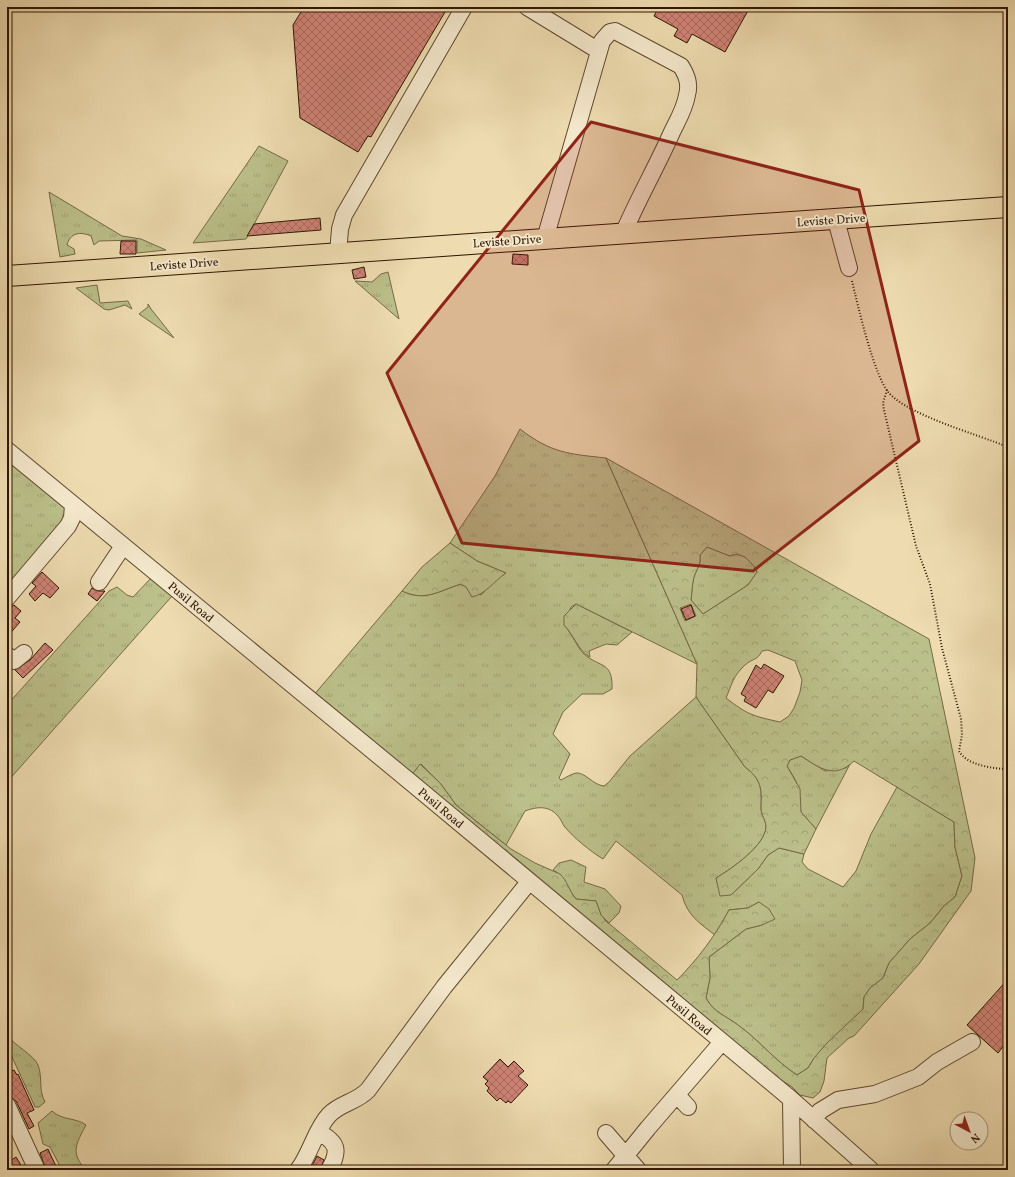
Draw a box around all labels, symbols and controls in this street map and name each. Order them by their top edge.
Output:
street label: Leviste Drive [796,211,866,231]
street label: Leviste Drive [472,232,542,252]
street label: Leviste Drive [149,255,219,275]
street label: Pusil Road [164,579,217,627]
street label: Pusil Road [414,785,467,833]
street label: Pusil Road [662,992,715,1040]
north arrow [949,1111,989,1151]
text: N [967,1129,983,1146]

